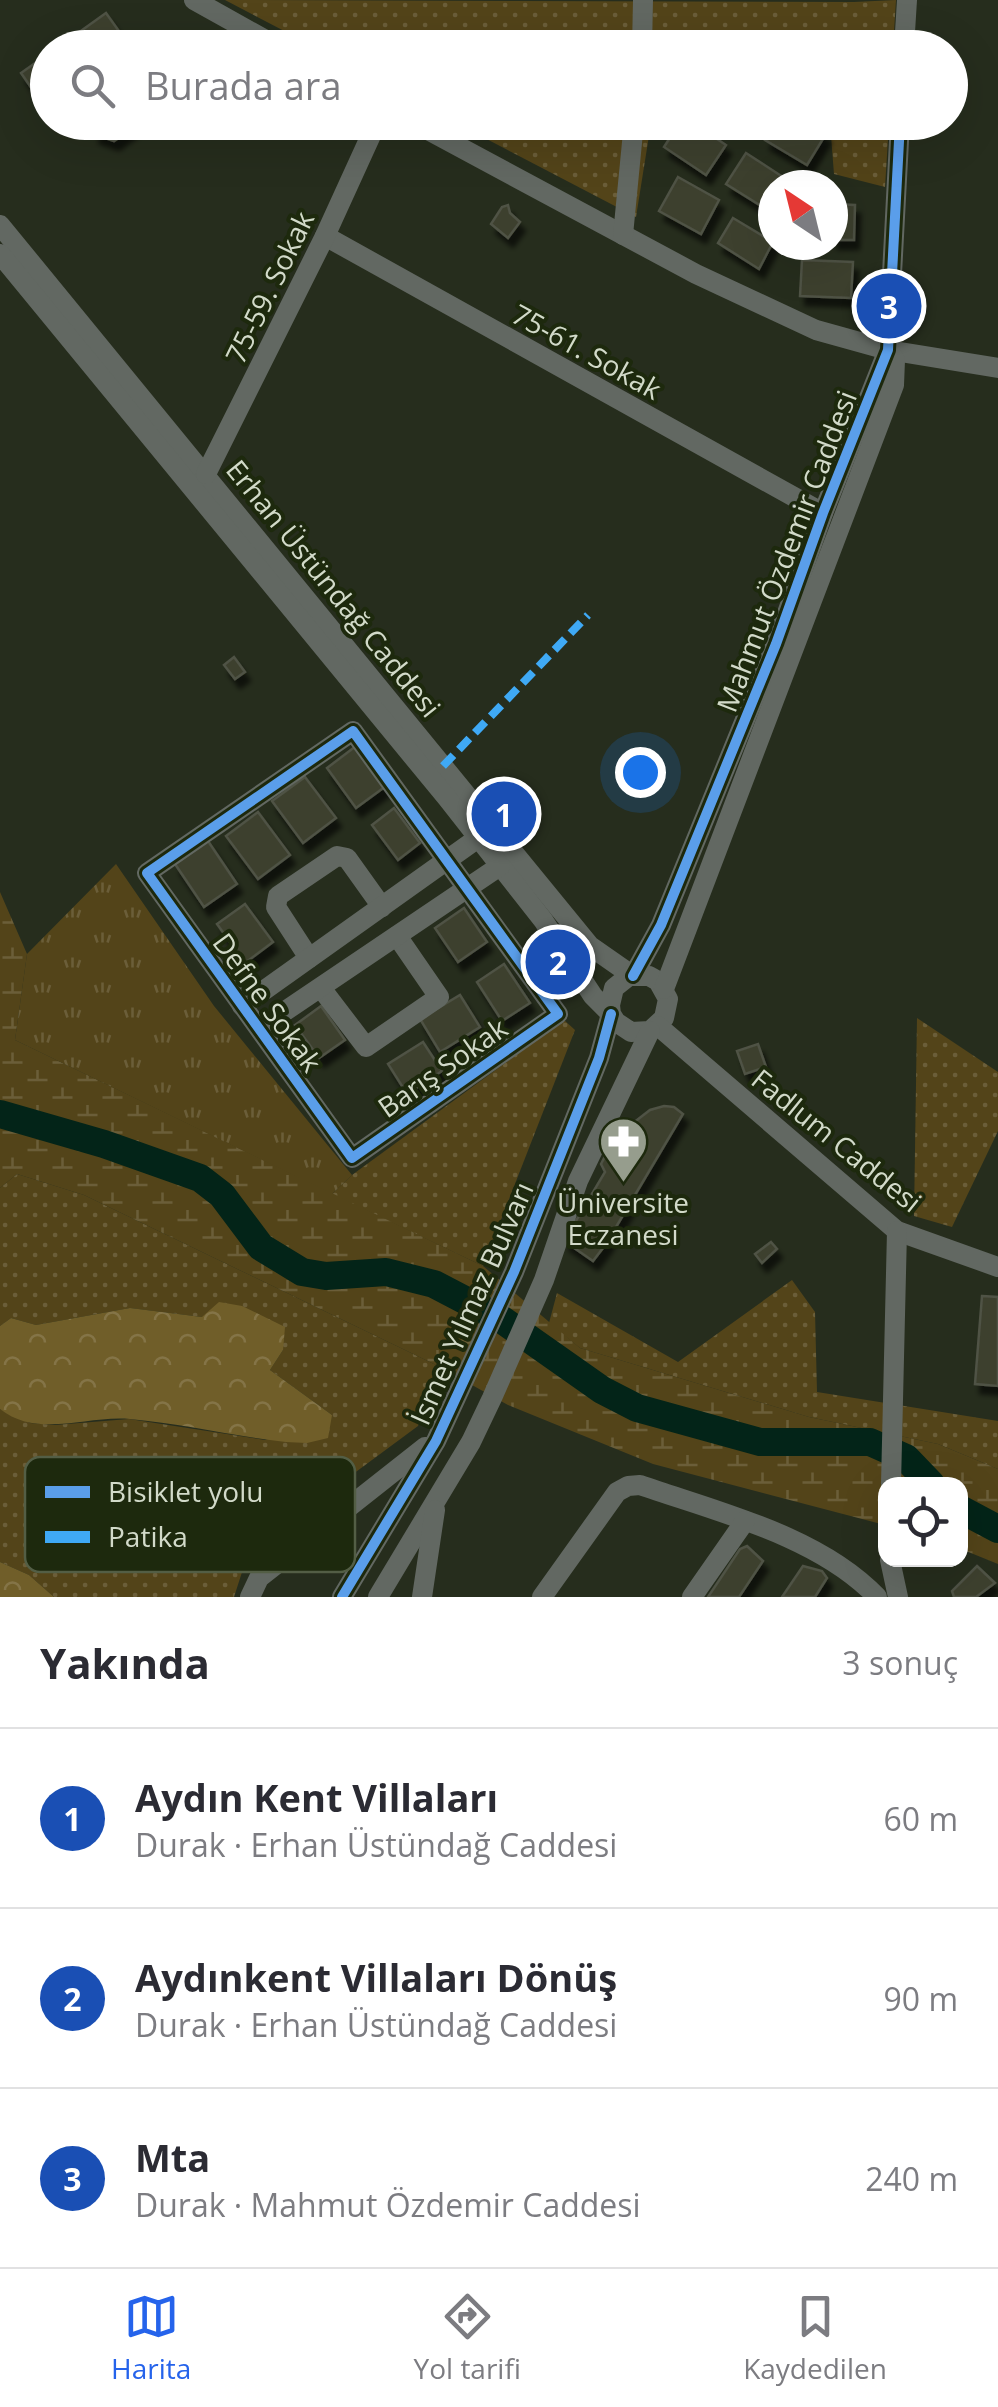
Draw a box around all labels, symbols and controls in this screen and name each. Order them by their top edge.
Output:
search box [30,30,968,140]
icon: search [65,58,120,113]
text: Burada ara [145,59,342,111]
north arrow [758,170,848,260]
street label: 75-59. Sokak [216,204,322,369]
pin: 3 [856,268,922,344]
street label: 75-61. Sokak [506,294,669,408]
street label: Mahmut Özdemir Caddesi [707,385,865,717]
street label: Erhan Üstündağ Caddesi [218,451,450,725]
your location [615,747,666,798]
pin: 1 [472,776,536,852]
pin: 2 [526,924,590,1000]
street label: Defne Sokak [205,925,331,1079]
street label: Barış Sokak [370,1008,515,1126]
street label: Fadlum Caddesi [744,1060,930,1220]
pharmacy icon: Üniversite Eczanesi [597,1116,649,1184]
street label: İsmet Yılmaz Bulvarı [400,1176,542,1430]
place label: Üniversite Eczanesi [557,1183,689,1253]
legend [25,1457,355,1572]
text: Bisiklet yolu [108,1472,263,1510]
map controls [878,1477,968,1567]
button: locate [878,1477,968,1567]
text: Patika [108,1517,188,1555]
text: Yakında [40,1634,210,1691]
text: 3 sonuç [842,1641,958,1684]
text: Aydın Kent Villaları [135,1771,498,1823]
text: 1 [63,1797,82,1840]
text: 60 m [883,1797,958,1840]
text: Durak · Erhan Üstündağ Caddesi [135,1823,617,1866]
text: Aydınkent Villaları Dönüş [135,1951,617,2003]
text: 2 [63,1977,82,2020]
text: 90 m [883,1977,958,2020]
text: Durak · Erhan Üstündağ Caddesi [135,2003,617,2046]
text: Mta [135,2131,210,2183]
text: 3 [63,2157,82,2200]
text: 240 m [865,2157,958,2200]
text: Durak · Mahmut Özdemir Caddesi [135,2183,641,2226]
tab: Harita [111,2289,191,2387]
tab: Yol tarifi [414,2289,521,2387]
tab: Kaydedilen [743,2289,887,2387]

